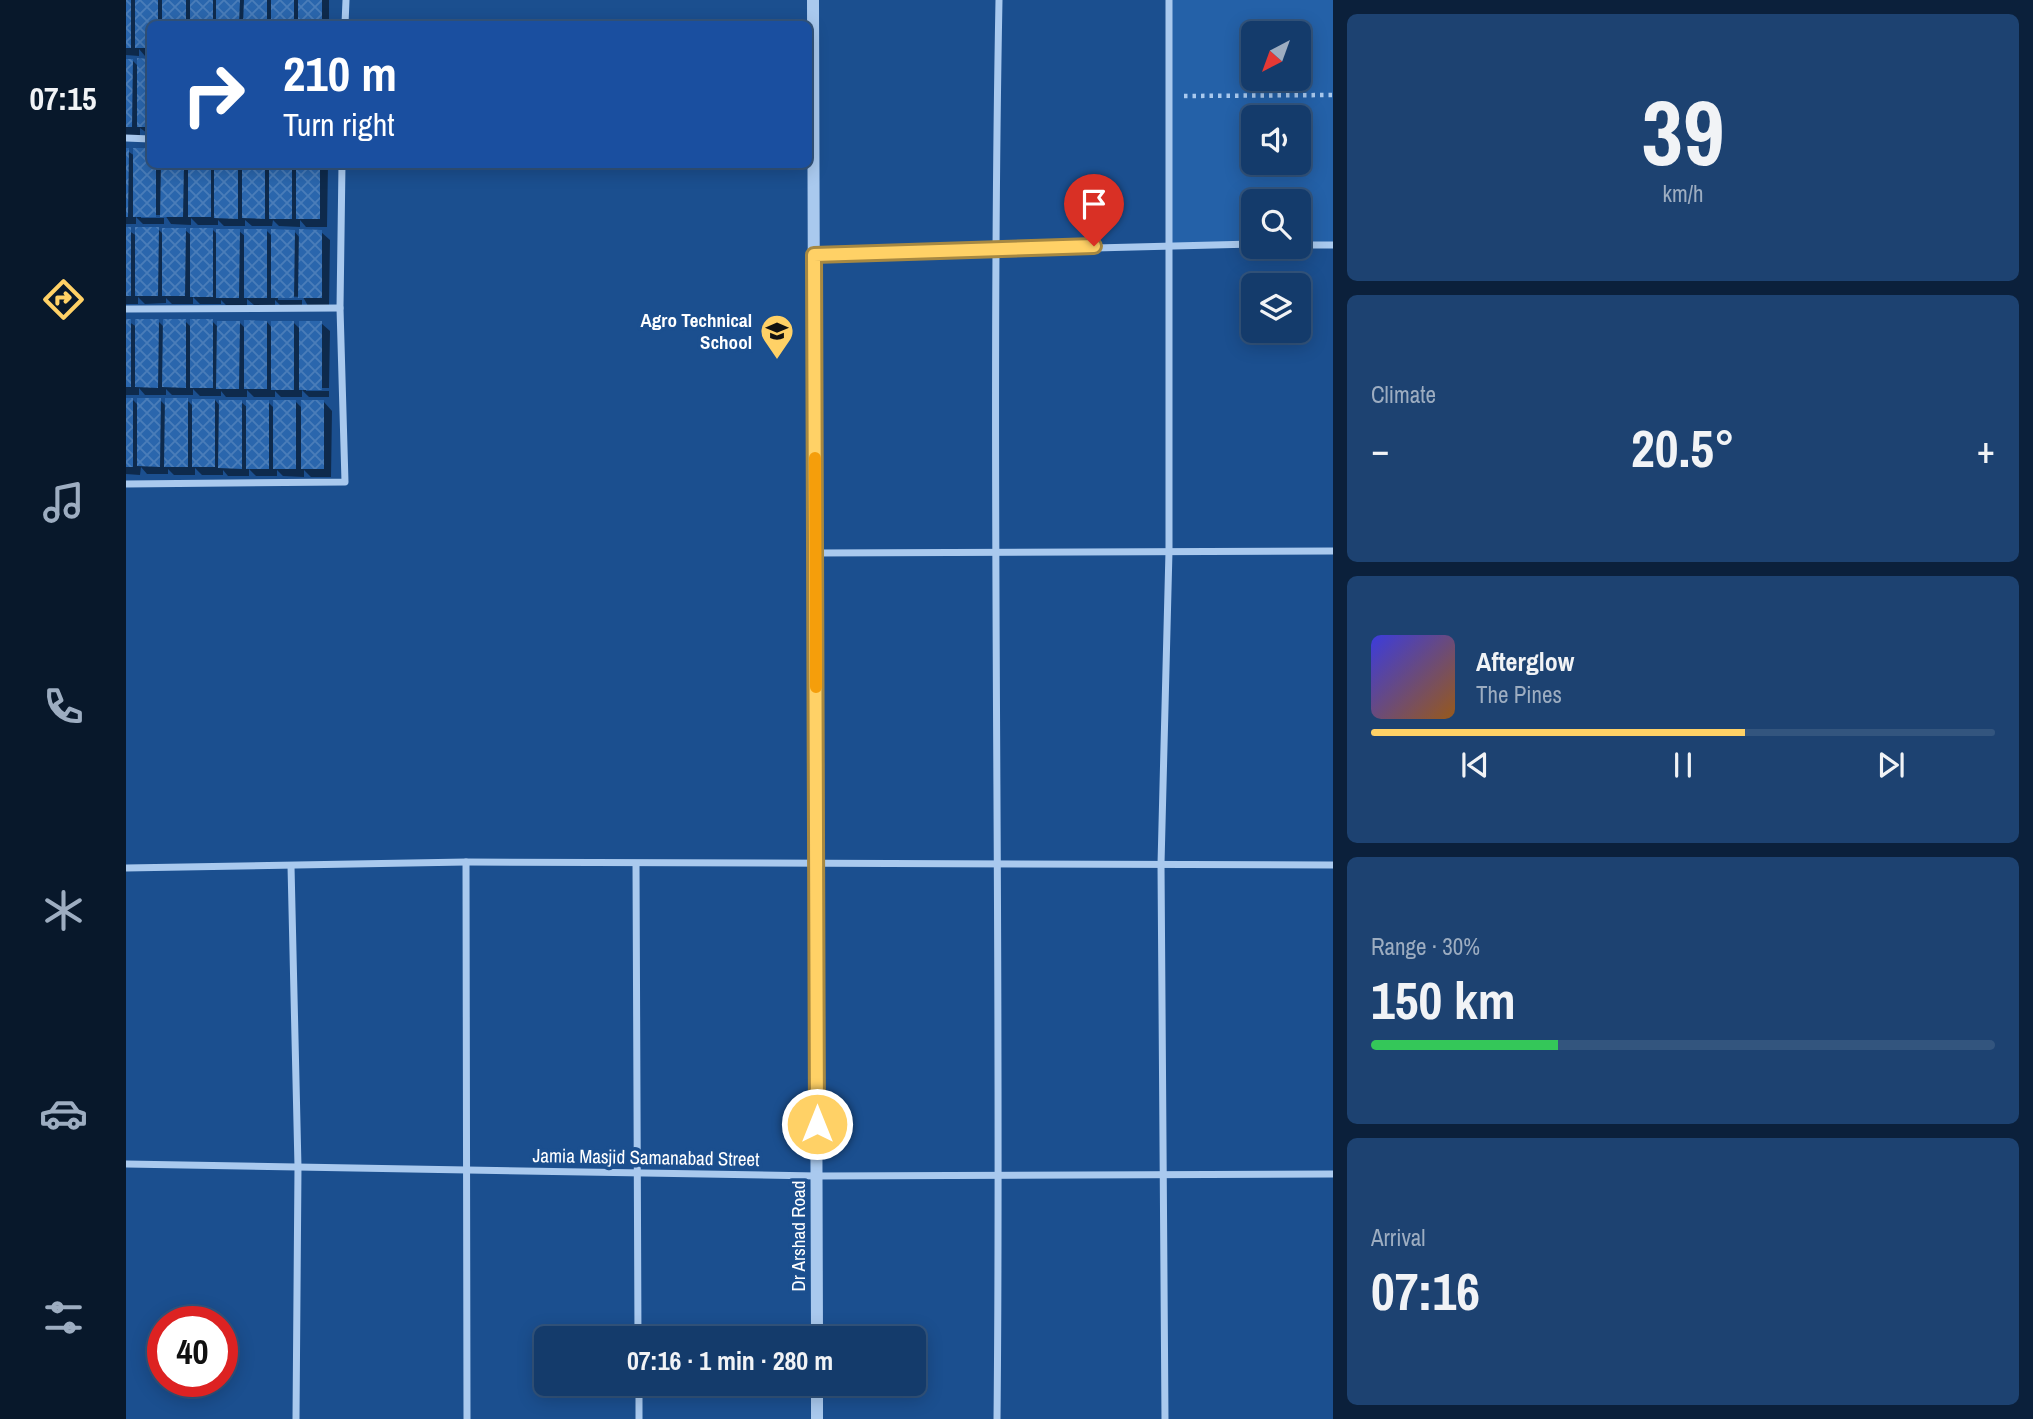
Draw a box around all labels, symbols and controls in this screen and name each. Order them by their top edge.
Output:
north arrow [1241,21,1311,91]
map controls [1241,21,1311,343]
text: 210 m [283,40,397,106]
icon: right [168,49,259,140]
text: 39 [1642,71,1725,193]
text: 07:15 [29,77,97,120]
text: Turn right [283,103,395,146]
button: sound [1241,105,1311,175]
pin [1064,174,1124,246]
text: km/h [1663,178,1703,209]
icon: arrive [1075,185,1113,223]
button: search [1241,189,1311,259]
button: layers [1241,273,1311,343]
icon: directions [39,275,88,324]
place label: Agro Technical School [641,307,752,355]
school or university icon: Agro Technical School [758,312,796,361]
text: Climate [1371,379,1436,410]
text: 20.5° [1631,413,1735,483]
text: − [1371,424,1389,475]
text: + [1977,424,1995,475]
icon: music [39,478,88,527]
text: Afterglow [1476,644,1574,679]
text: The Pines [1476,679,1562,710]
icon: phone [39,682,88,731]
icon: previous [1456,746,1494,784]
icon: pause [1664,746,1702,784]
icon: next [1872,746,1910,784]
icon: climate [39,886,88,935]
text: Range · 30% [1371,931,1480,962]
text: 150 km [1371,965,1516,1035]
position arrow [780,1087,854,1161]
icon: car [39,1089,88,1138]
street label: Jamia Masjid Samanabad Street [532,1142,760,1172]
street label: Dr Arshad Road [785,1181,811,1291]
text: Arrival [1371,1222,1426,1253]
text: 07:16 [1371,1256,1480,1326]
icon: filters [39,1293,88,1342]
speed limit sign: 40 [147,1306,238,1397]
text: 07:16 · 1 min · 280 m [627,1343,833,1378]

